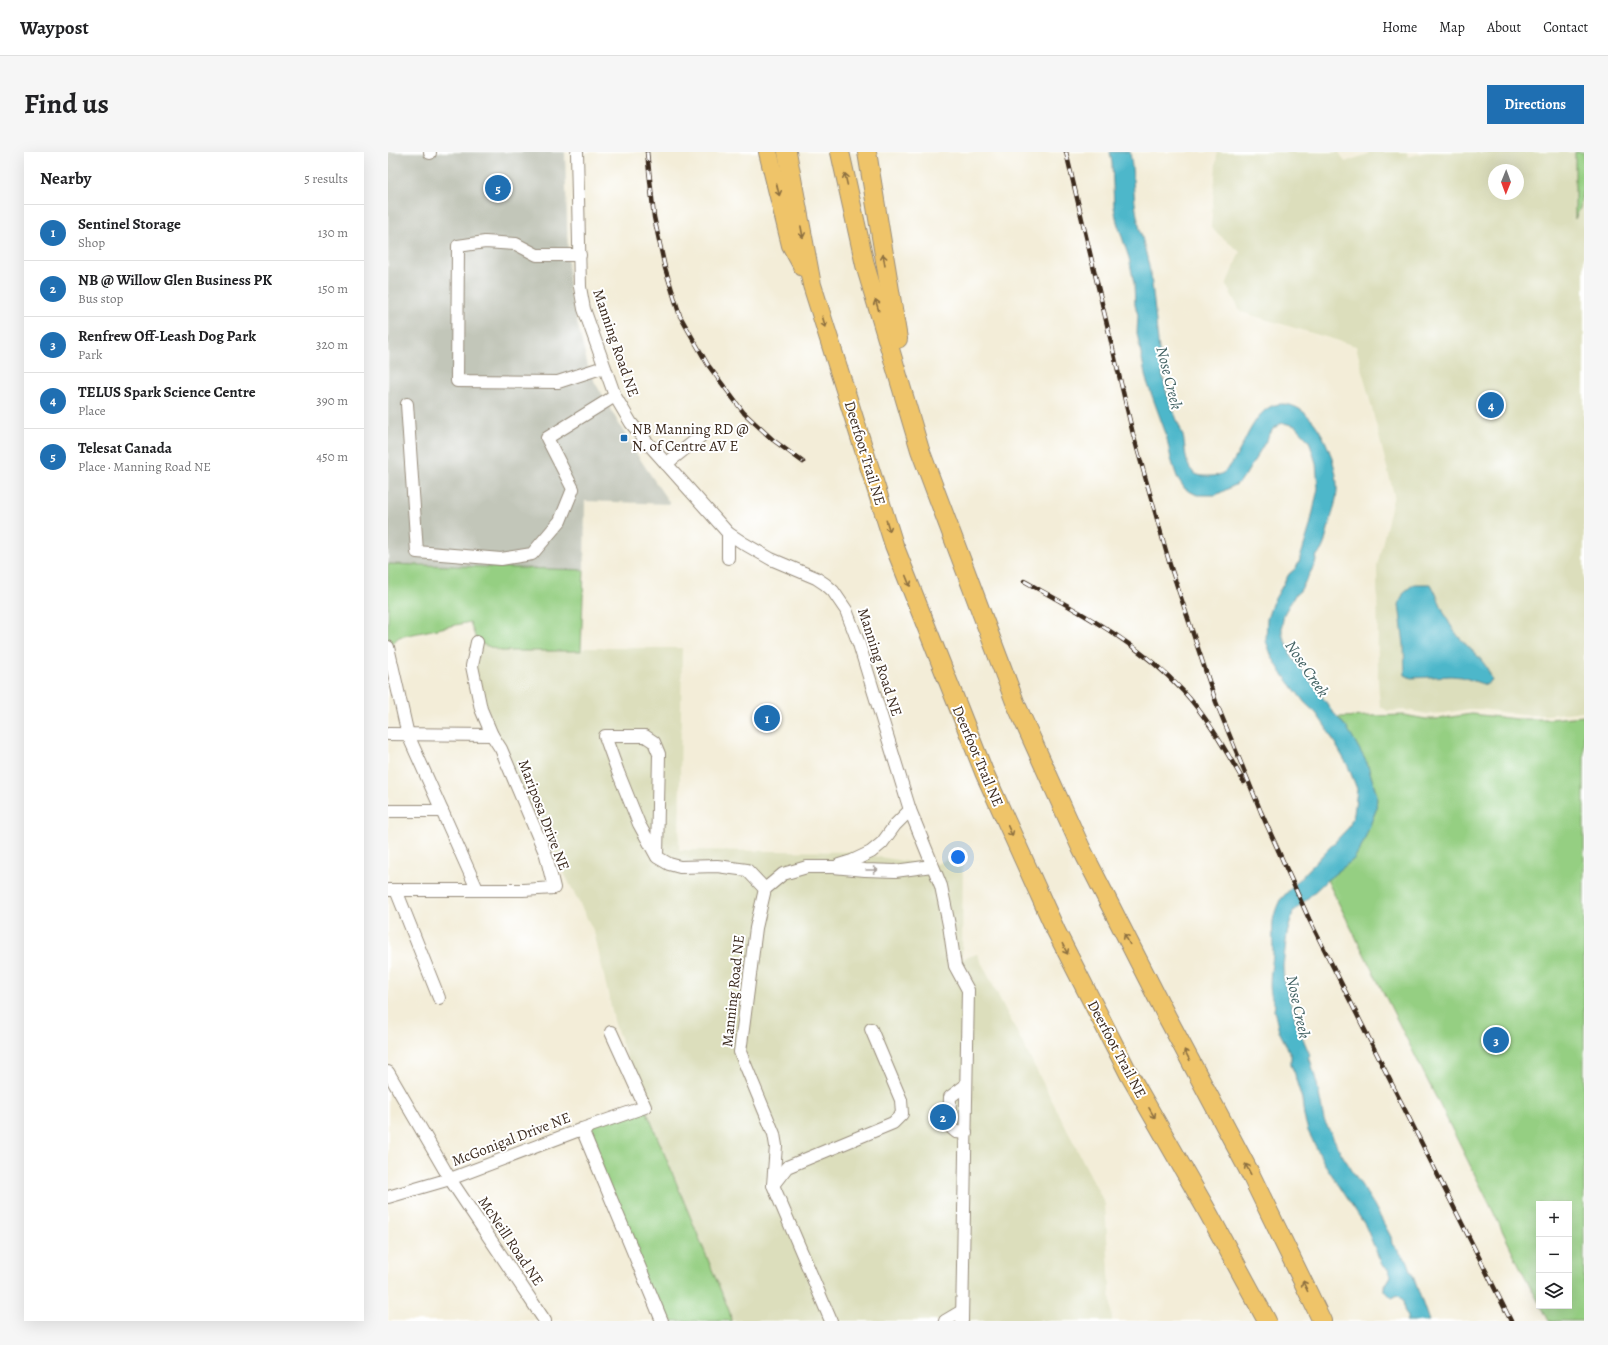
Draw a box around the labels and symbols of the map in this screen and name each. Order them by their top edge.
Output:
north arrow [1488,164,1524,200]
pin: 5 [485,173,511,203]
one-way arrow [841,173,849,186]
one-way arrow [774,183,782,196]
one-way arrow [798,225,806,238]
one-way arrow [880,254,888,267]
street label: Manning Road NE [588,286,644,400]
one-way arrow [873,299,880,312]
one-way arrow [821,315,828,328]
water label: Nose Creek [1151,344,1187,412]
pin: 4 [1478,390,1504,420]
street label: Deerfoot Trail NE [840,398,890,508]
place label: NB Manning RD @ N. of Centre AV E [632,419,749,456]
marker: NB Manning RD @ N. of Centre AV E [619,433,629,443]
one-way arrow [885,519,892,532]
one-way arrow [905,574,912,586]
street label: Manning Road NE [853,605,907,719]
water label: Nose Creek [1280,636,1334,702]
street label: Deerfoot Trail NE [948,702,1008,810]
pin: 1 [754,703,780,733]
street label: Mariposa Drive NE [514,757,574,873]
one-way arrow [1007,824,1014,836]
your location [948,847,968,867]
one-way arrow [865,866,878,874]
one-way arrow [1123,933,1130,945]
street label: Manning Road NE [717,934,749,1048]
one-way arrow [1062,942,1069,954]
water label: Nose Creek [1281,973,1315,1041]
street label: Deerfoot Trail NE [1083,997,1151,1101]
pin: 3 [1483,1025,1509,1055]
one-way arrow [1183,1049,1190,1061]
pin: 2 [930,1102,956,1132]
street label: McGonigal Drive NE [449,1107,573,1171]
one-way arrow [1148,1107,1156,1119]
one-way arrow [1244,1163,1251,1175]
street label: McNeill Road NE [474,1192,548,1290]
one-way arrow [1301,1280,1308,1292]

